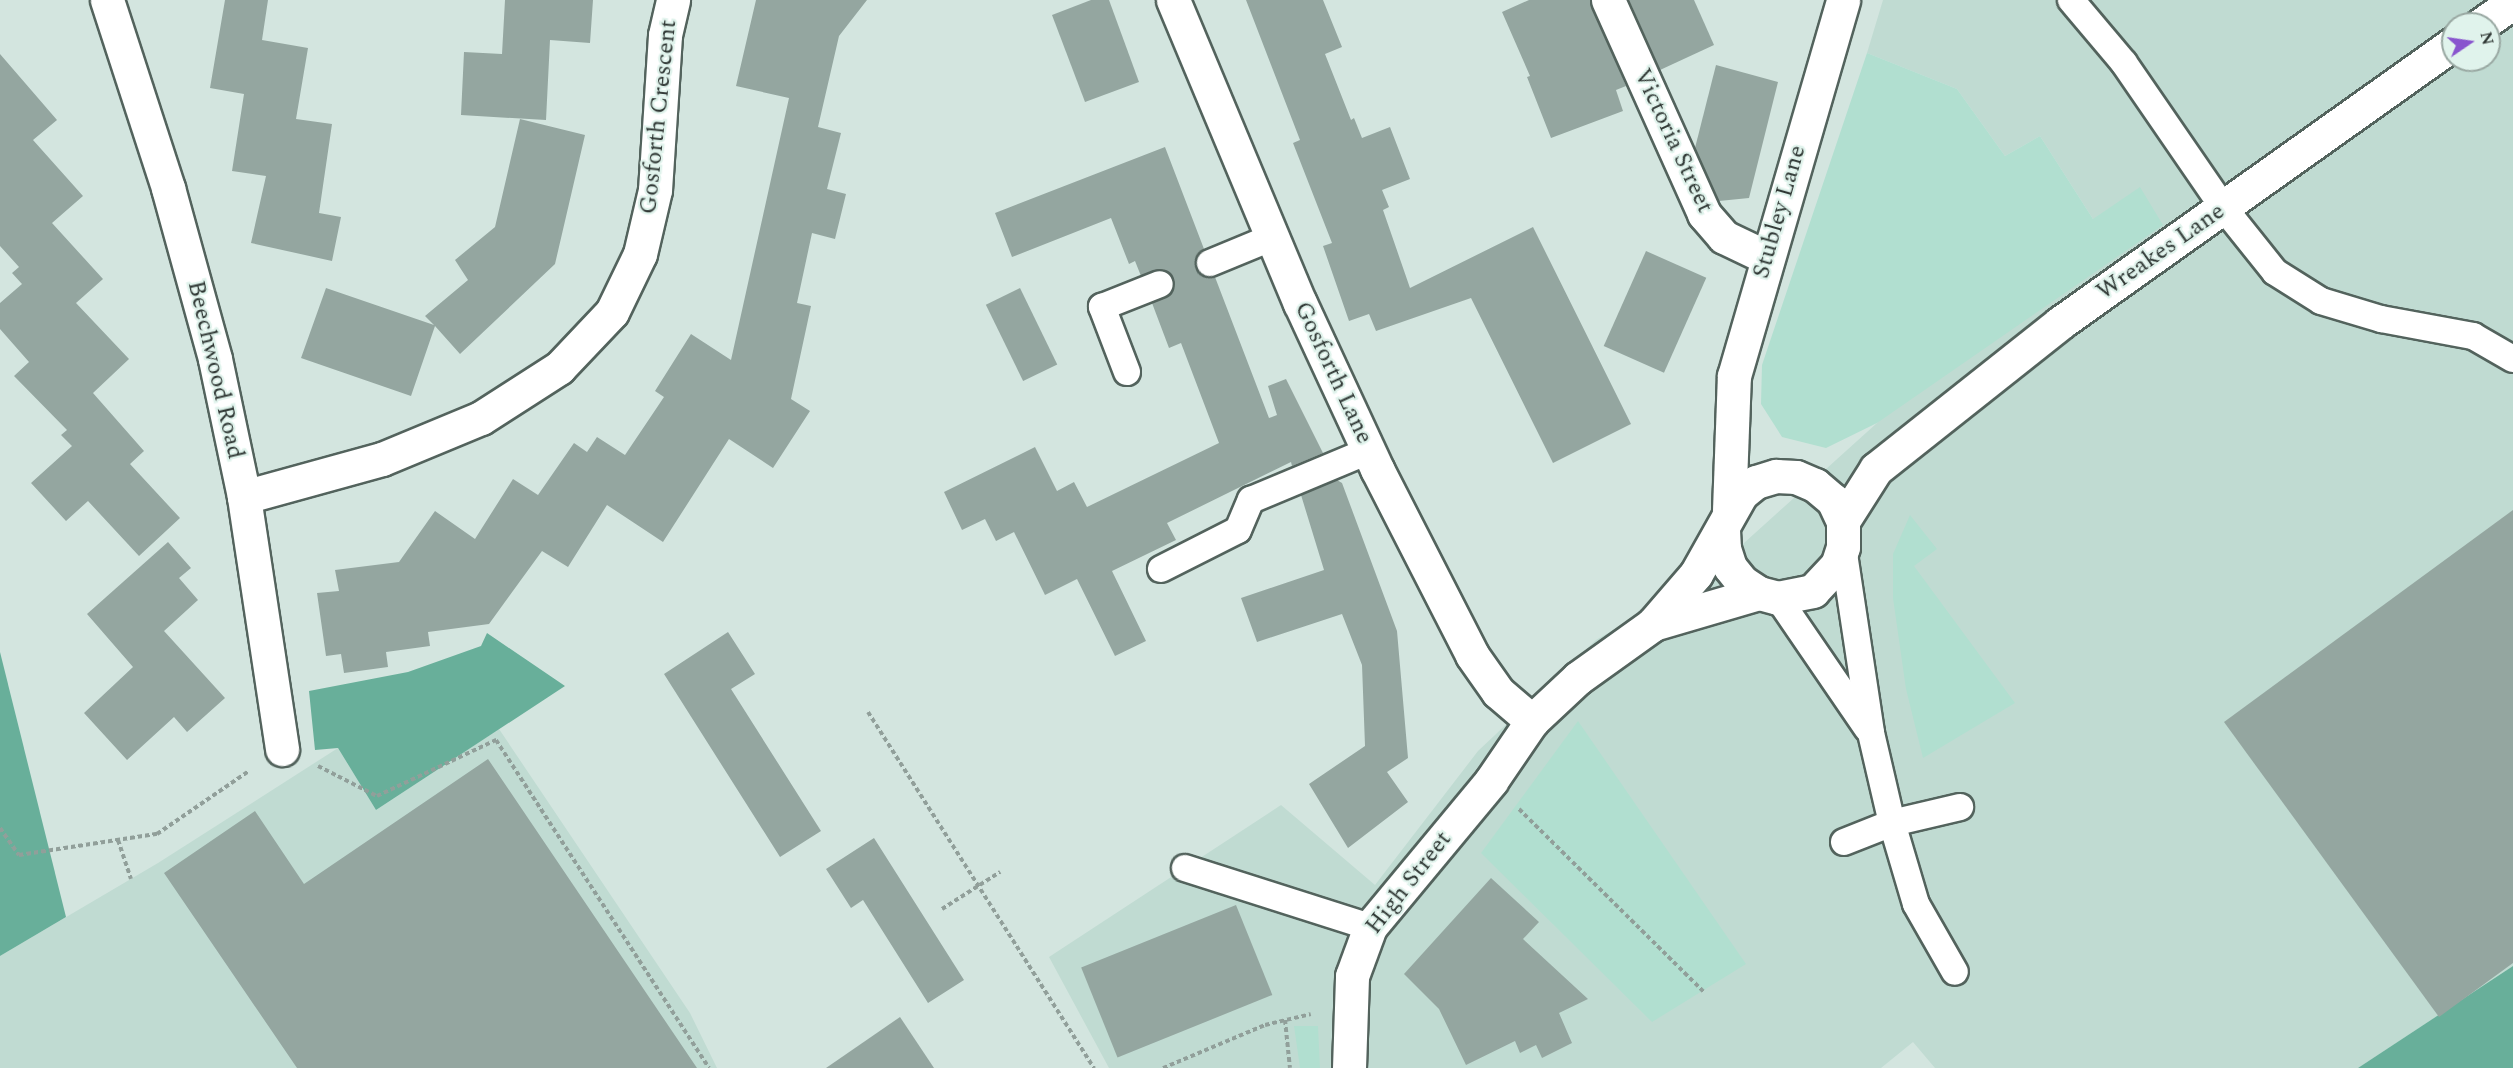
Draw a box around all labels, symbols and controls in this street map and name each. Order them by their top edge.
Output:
north arrow [2441,12,2501,72]
street label: Gosforth Crescent [634,18,684,216]
text: N [2473,29,2500,47]
street label: Victoria Street [1627,64,1719,218]
street label: Stubley Lane [1747,142,1813,282]
street label: Wreakes Lane [2091,197,2231,307]
street label: Beechwood Road [180,278,250,462]
street label: Gosforth Lane [1288,297,1378,449]
street label: High Street [1360,826,1458,940]

